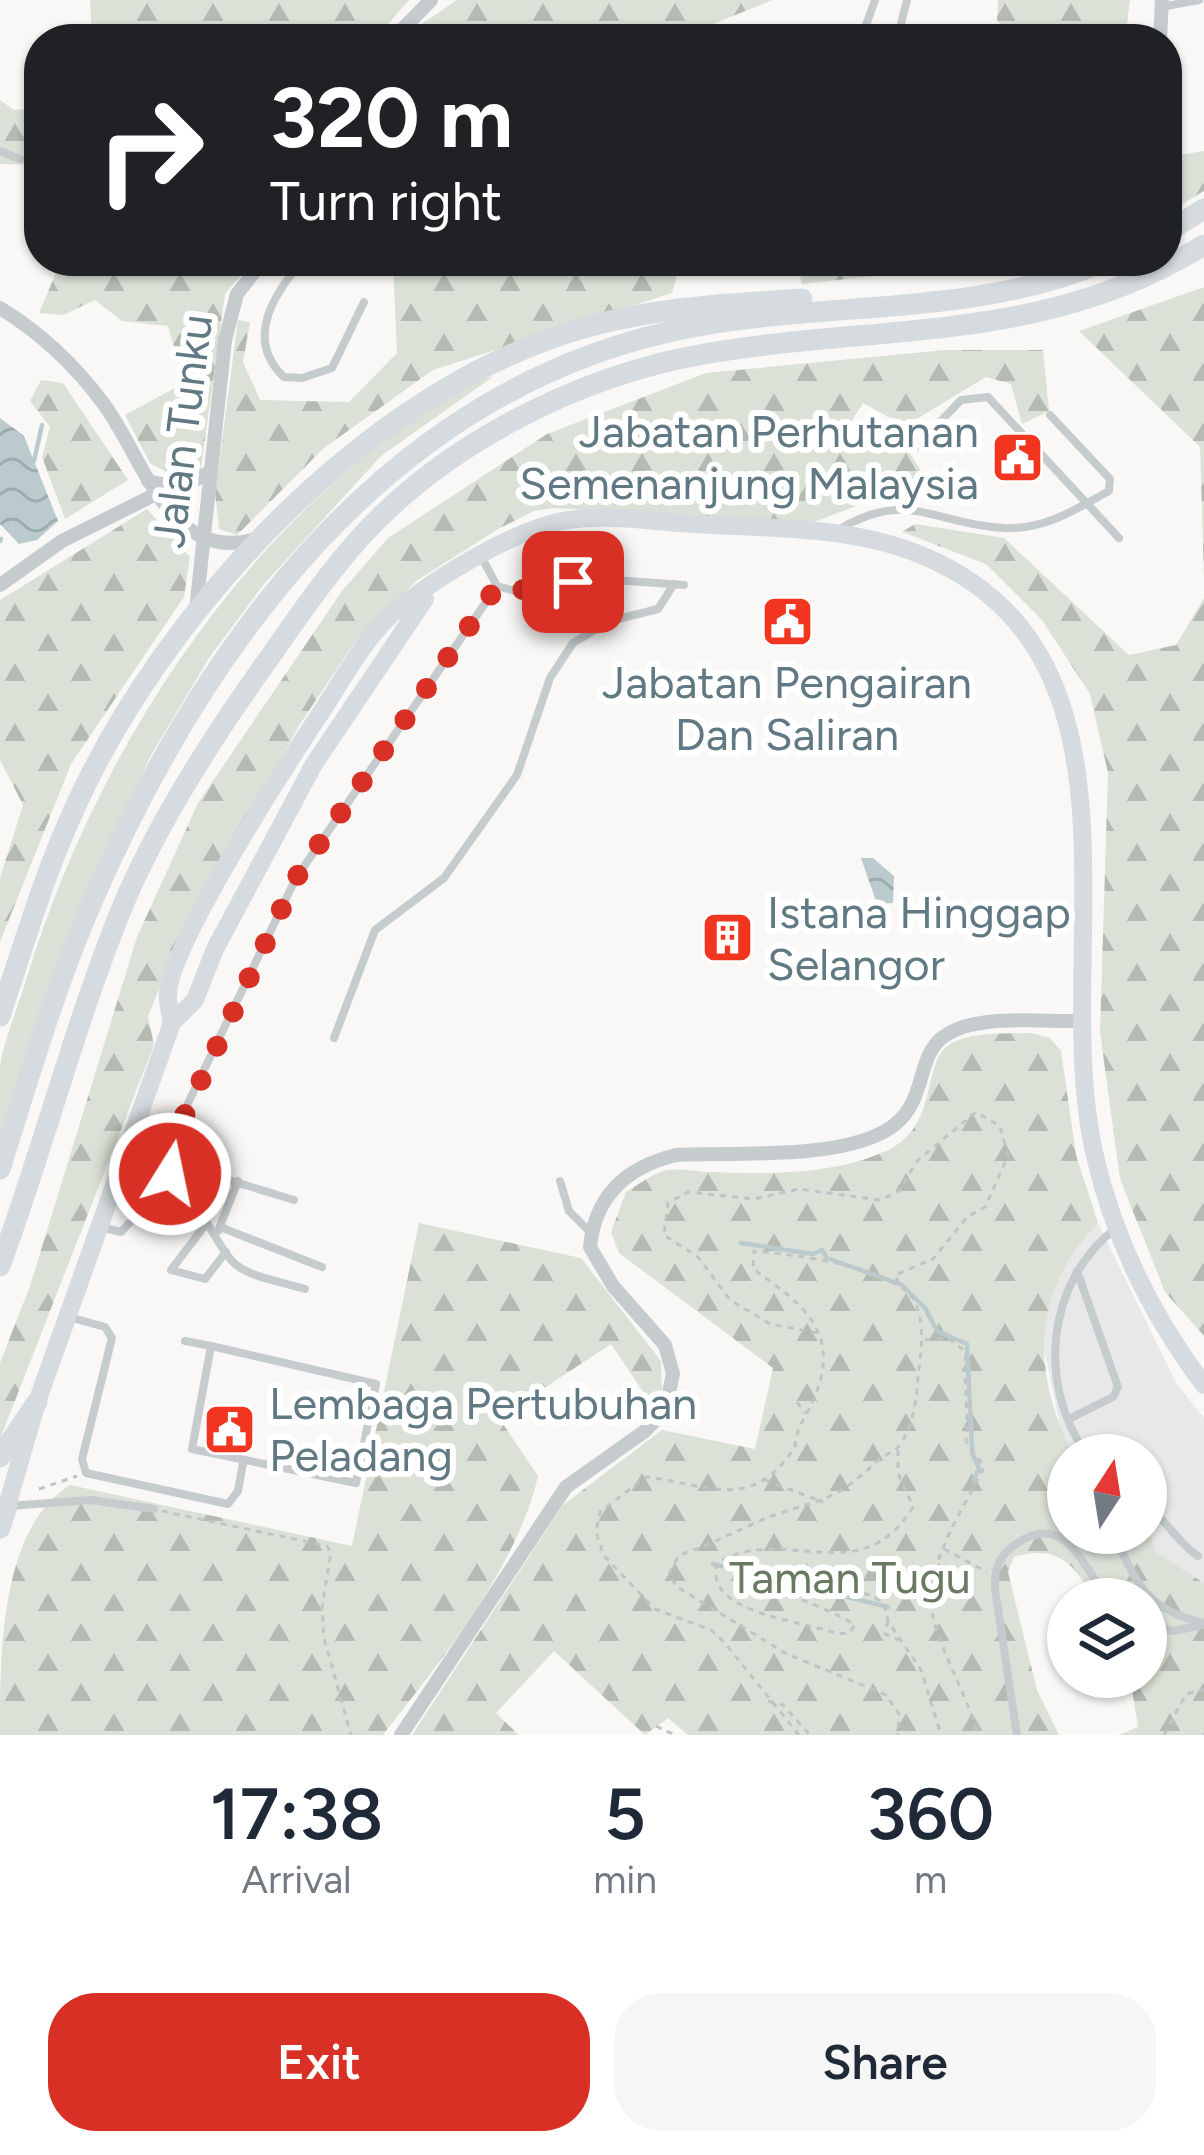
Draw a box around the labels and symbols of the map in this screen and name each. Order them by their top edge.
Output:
street label: Jalan Tunku [141,311,223,551]
place label: Jabatan Perhutanan Semenanjung Malaysia [519,404,979,510]
public building icon: Jabatan Perhutanan Semenanjung Malaysia [990,429,1046,485]
pin [522,531,624,633]
public building icon: Jabatan Pengairan Dan Saliran [759,593,815,649]
place label: Jabatan Pengairan Dan Saliran [602,655,972,761]
place label: Istana Hinggap Selangor [767,885,1071,991]
building icon: Istana Hinggap Selangor [700,910,756,966]
position arrow [107,1111,233,1237]
place label: Lembaga Pertubuhan Peladang [269,1376,697,1482]
public building icon: Lembaga Pertubuhan Peladang [202,1401,258,1457]
north arrow [1047,1434,1167,1554]
park label: Taman Tugu [729,1550,971,1604]

